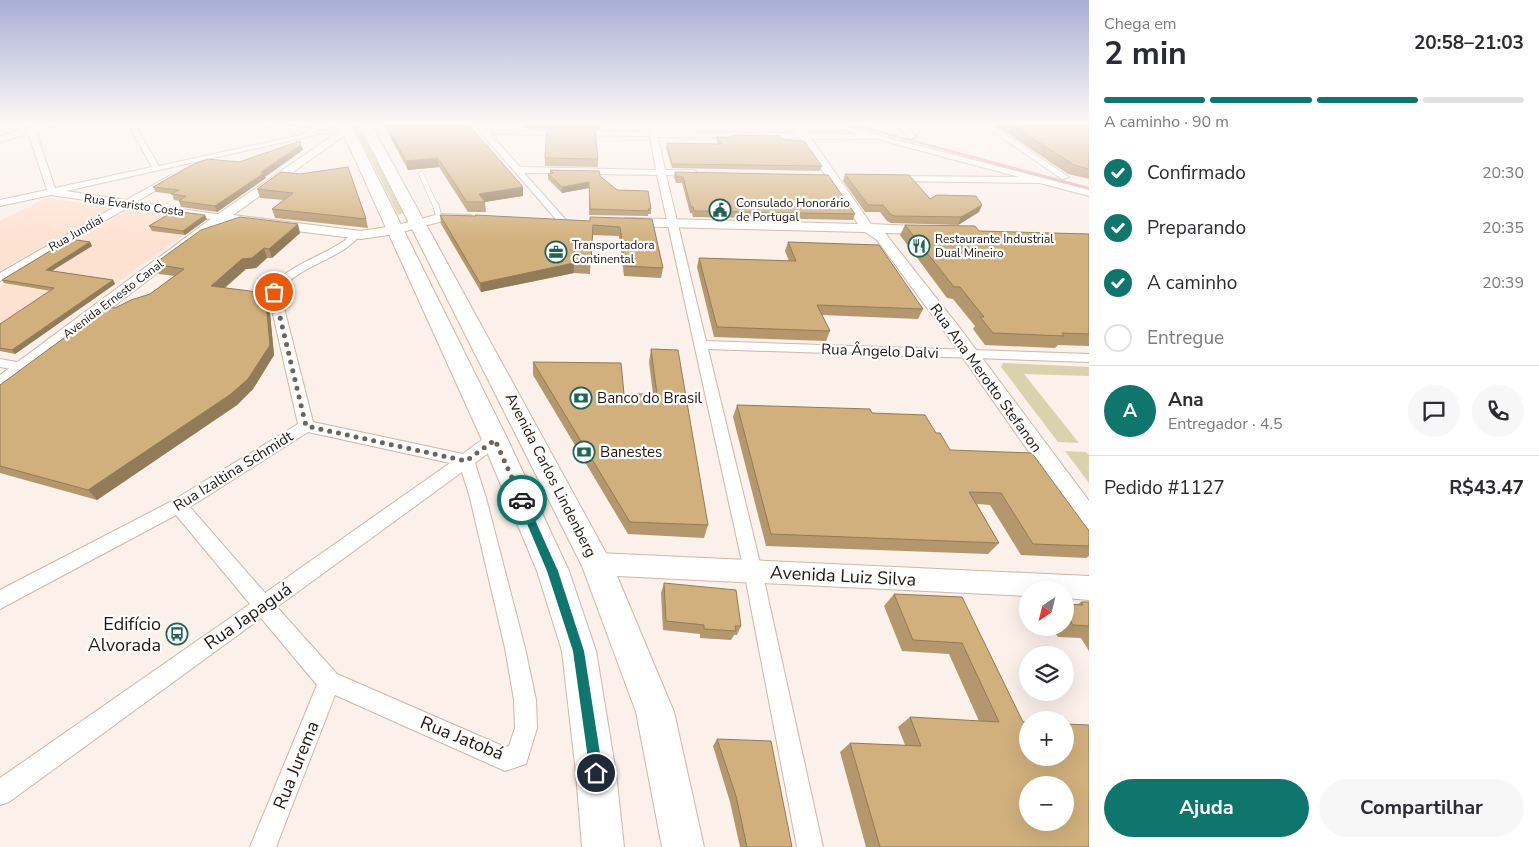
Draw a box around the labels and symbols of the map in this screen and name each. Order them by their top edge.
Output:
street label: Rua Evaristo Costa [83,190,185,220]
place label: Consulado Honorário de Portugal [736,195,850,225]
public building icon: Consulado Honorário de Portugal [708,198,732,222]
street label: Rua Jundiai [46,211,106,255]
place label: Restaurante Industrial Dual Mineiro [935,231,1054,261]
restaurant icon: Restaurante Industrial Dual Mineiro [907,234,931,258]
place label: Transportadora Continental [572,237,655,267]
office icon: Transportadora Continental [544,240,568,264]
street label: Avenida Ernesto Canal [59,256,167,342]
pin [253,271,295,313]
street label: Rua Ana Merotto Stefanon [925,300,1047,456]
street label: Rua Ângelo Dalvi [821,339,939,363]
bank icon: Banco do Brasil [569,386,593,410]
place label: Banco do Brasil [597,388,703,408]
street label: Avenida Carlos Lindenberg [501,389,601,561]
street label: Rua Izaltina Schmidt [169,426,297,516]
bank icon: Banestes [572,440,596,464]
place label: Banestes [600,442,662,462]
courier [497,475,547,525]
street label: Avenida Luiz Silva [769,560,917,592]
street label: Rua Japaguá [199,577,297,655]
north arrow [1019,581,1074,636]
place label: Edifício Alvorada [88,612,161,657]
bus stop icon: Edifício Alvorada [165,622,189,646]
street label: Rua Jatobá [417,710,507,766]
street label: Rua Jurema [267,717,325,813]
pin [575,752,617,794]

